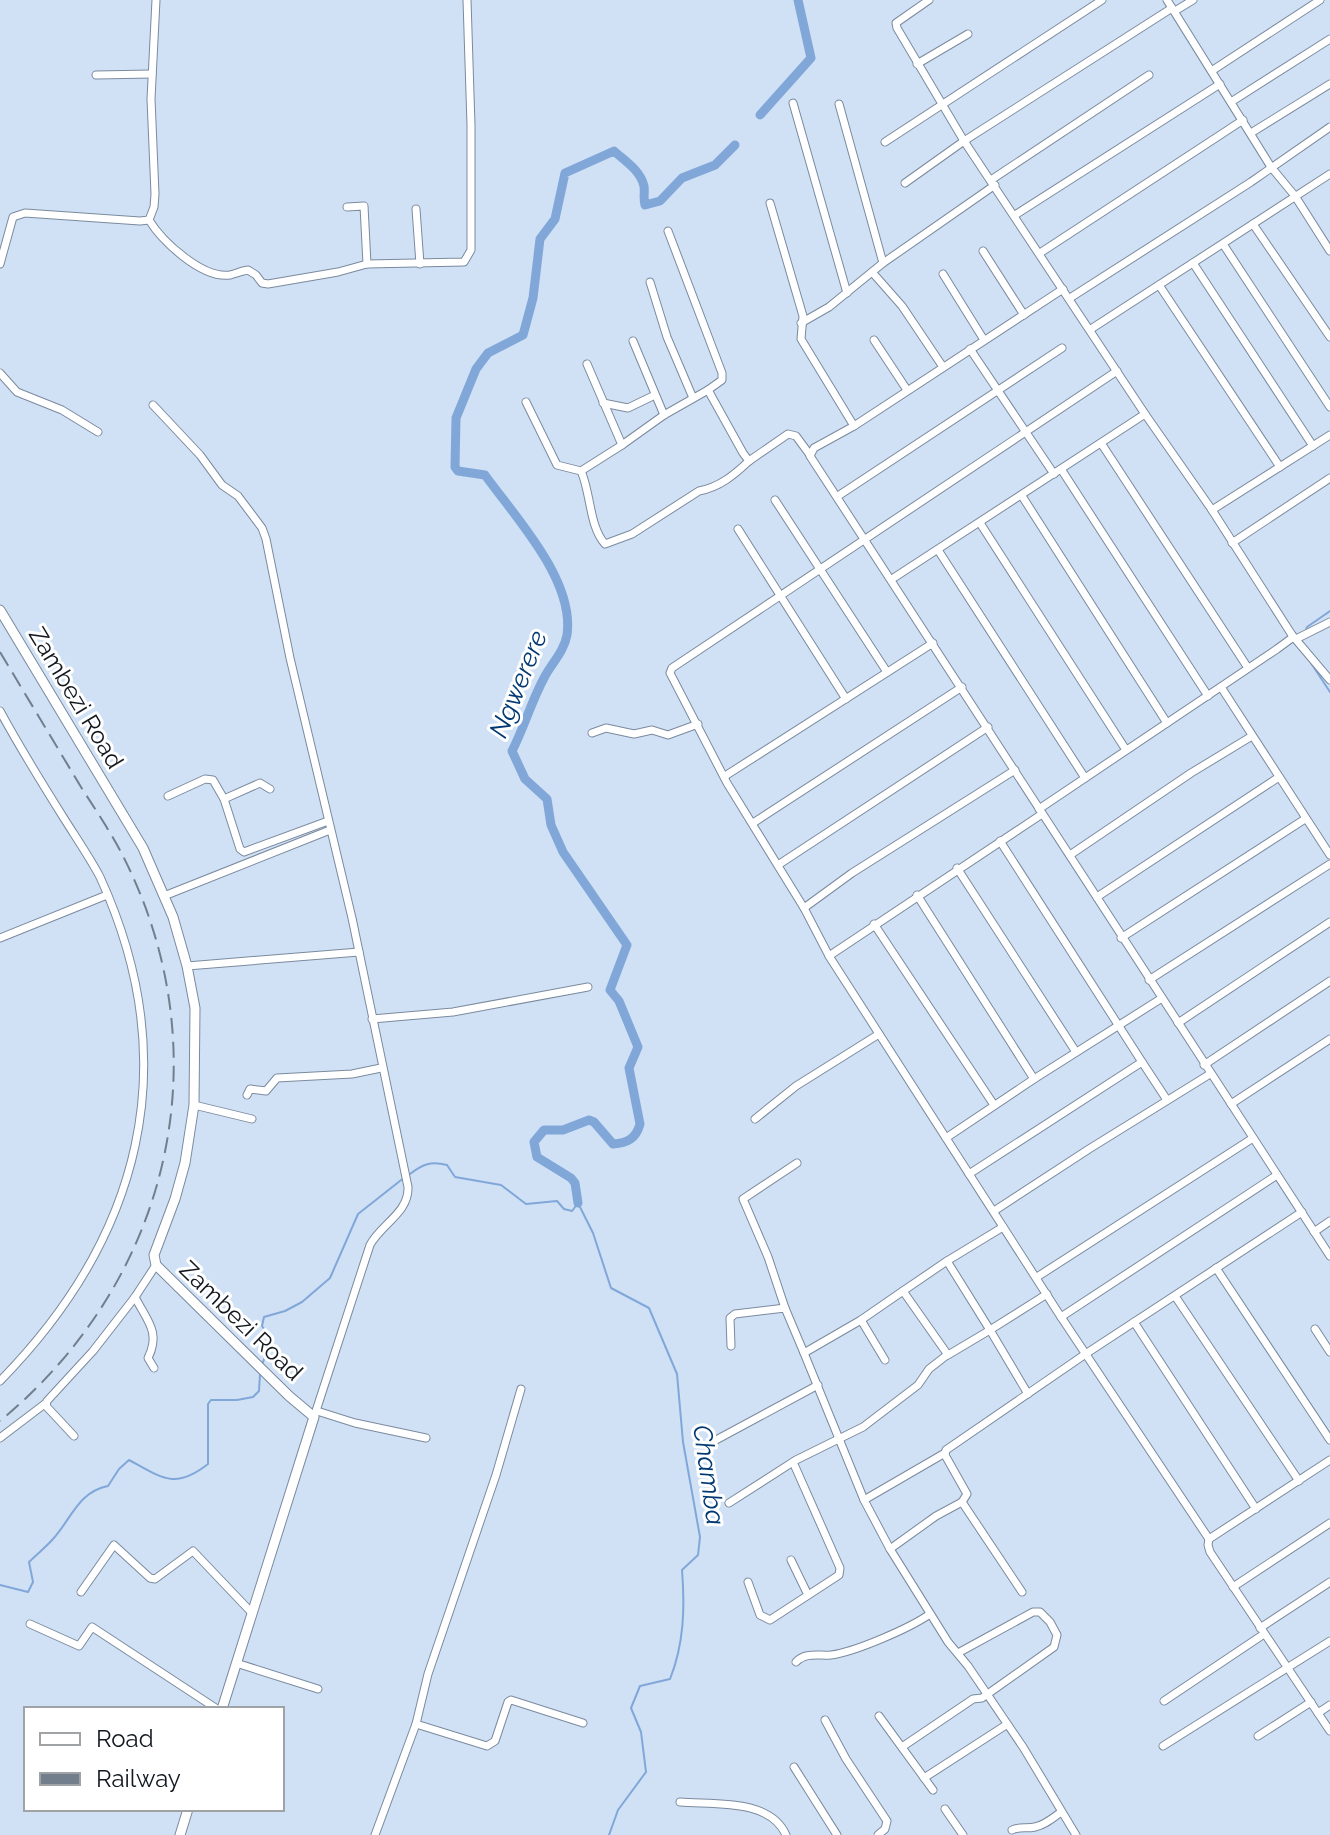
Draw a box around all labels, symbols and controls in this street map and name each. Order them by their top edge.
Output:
street label: Zambezi Road [23,622,130,774]
water label: Ngwerere [483,626,553,742]
street label: Zambezi Road [174,1255,309,1387]
water label: Chamba [687,1423,731,1527]
legend [24,1707,284,1811]
text: Road [96,1724,154,1753]
text: Railway [96,1764,181,1793]

